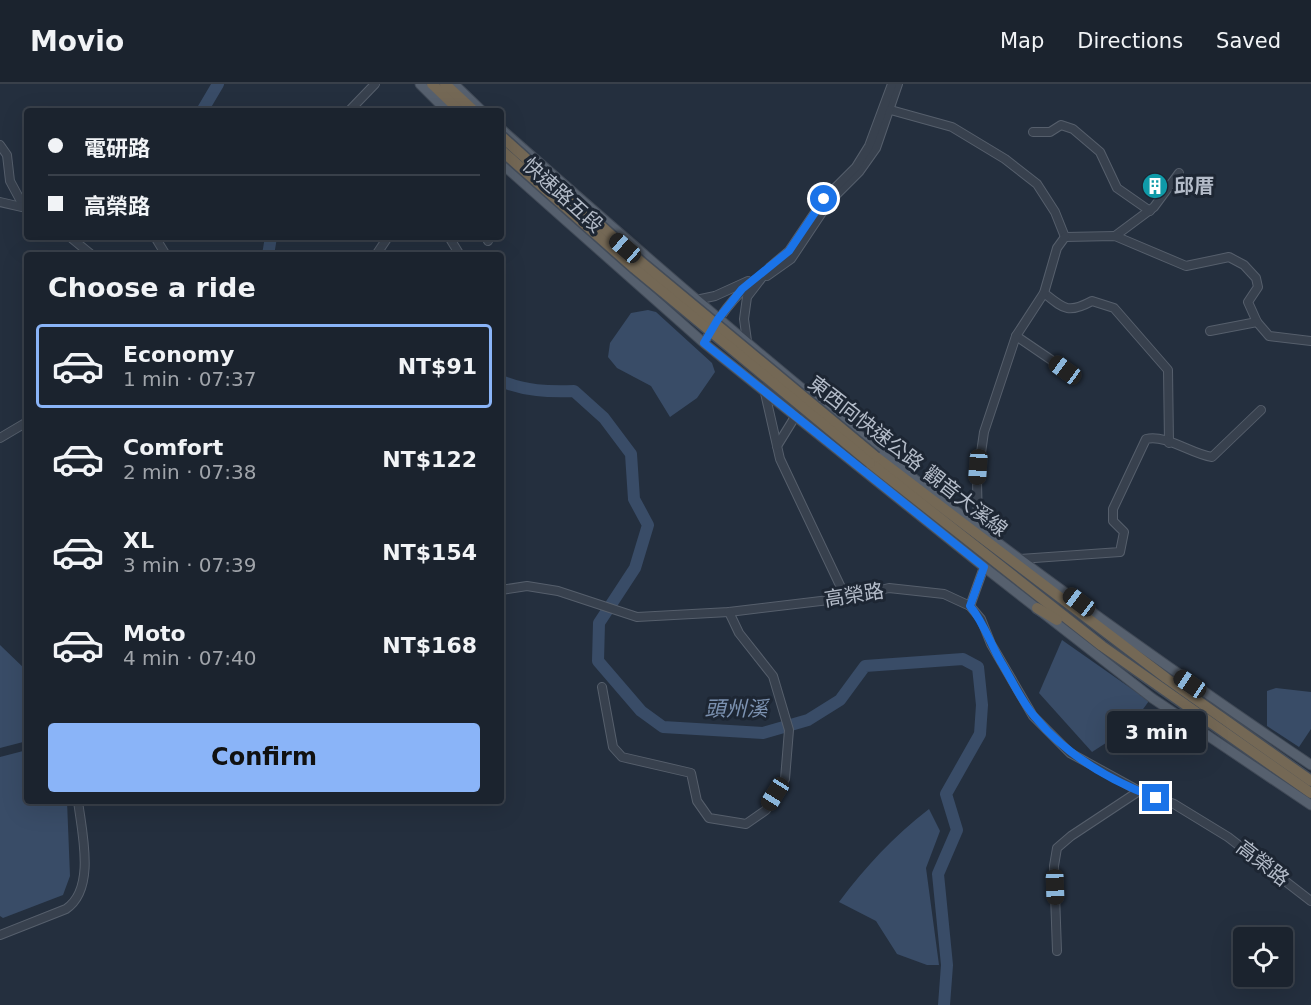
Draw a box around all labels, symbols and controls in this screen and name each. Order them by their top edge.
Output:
text: Movio [30,25,124,58]
text: Map [1000,29,1044,53]
text: Directions [1077,29,1183,53]
text: Saved [1216,29,1281,53]
text: 電研路 [84,136,150,161]
street label: 快速路五段 [518,153,608,237]
building icon: 邱厝 [1140,171,1170,201]
place label: 邱厝 [1174,174,1214,198]
route start [810,185,837,212]
text: 高榮路 [84,194,150,219]
car [606,229,644,267]
text: Choose a ride [48,272,256,303]
icon: car [51,339,105,393]
text: Economy [123,342,234,367]
car [1045,352,1085,388]
text: NT$91 [398,354,477,379]
text: 1 min · 07:37 [123,367,257,391]
street label: 東西向快速公路 觀音大溪線 [804,371,1012,541]
icon: car [51,432,105,486]
text: Comfort [123,435,223,460]
text: NT$122 [382,447,477,472]
car [968,448,988,486]
text: 2 min · 07:38 [123,460,257,484]
icon: car [51,525,105,579]
text: XL [123,528,154,553]
text: NT$154 [382,540,477,565]
text: 3 min · 07:39 [123,553,257,577]
street label: 高榮路 [822,578,886,612]
car [1059,584,1099,620]
icon: car [51,618,105,672]
text: Moto [123,621,186,646]
text: NT$168 [382,633,477,658]
text: 4 min · 07:40 [123,646,257,670]
car [1170,666,1210,702]
water label: 頭州溪 [705,697,770,721]
callout: 3 min [1106,711,1206,753]
text: 3 min [1125,720,1188,744]
button: Confirm [48,723,480,792]
car [758,774,792,814]
route end [1142,784,1169,811]
street label: 高榮路 [1232,835,1294,891]
car [1045,869,1065,905]
map controls [1233,927,1293,987]
button: locate [1233,927,1293,987]

